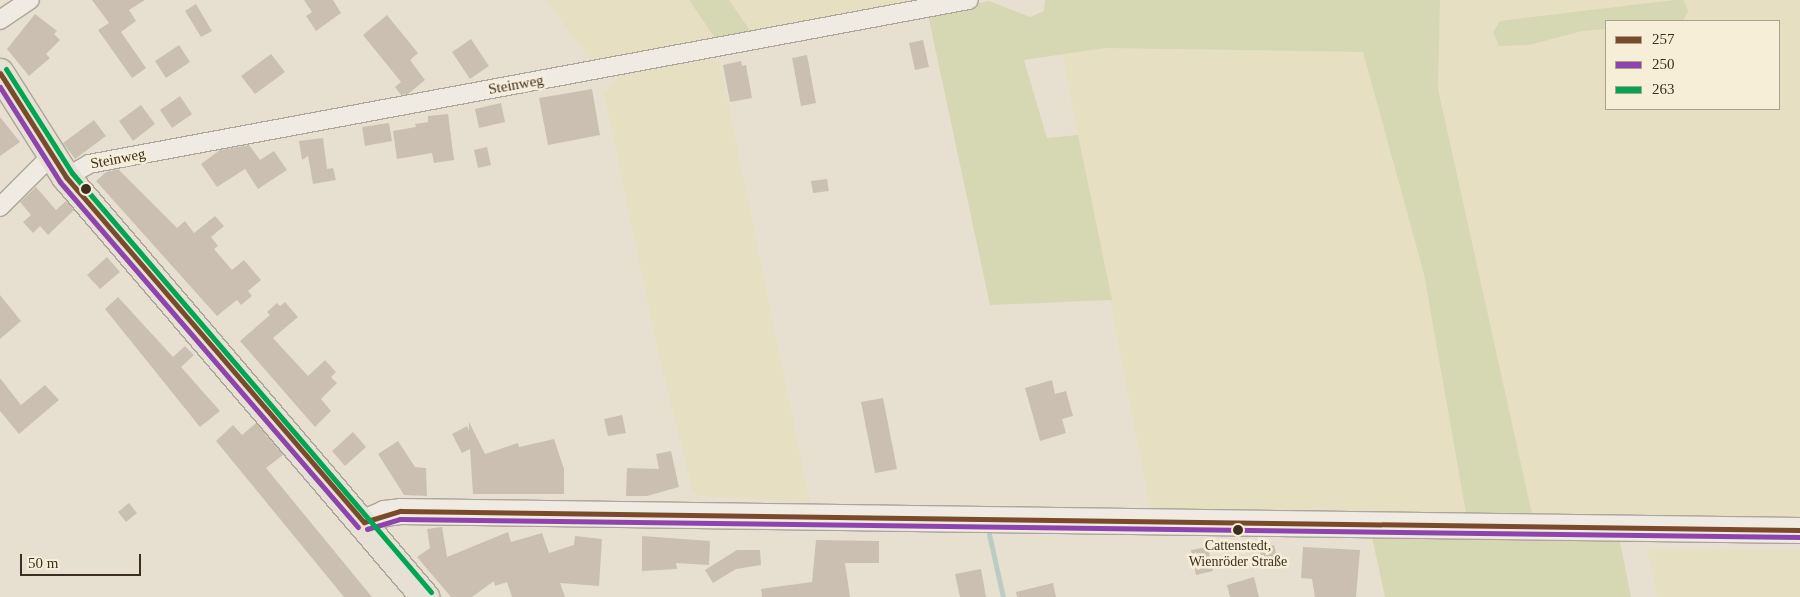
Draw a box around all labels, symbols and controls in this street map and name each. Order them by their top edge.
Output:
legend [1605,20,1780,110]
text: 257 [1652,31,1675,47]
text: 250 [1652,56,1675,72]
street label: Steinweg [487,71,545,99]
text: 263 [1652,81,1675,97]
street label: Steinweg [89,145,147,173]
unlabelled marker [81,184,91,194]
marker: Cattenstedt, Wienröder Straße [1233,525,1243,535]
place label: Cattenstedt, Wienröder Straße [1189,538,1287,570]
scale bar [22,544,144,576]
text: 50 m [28,555,58,571]

